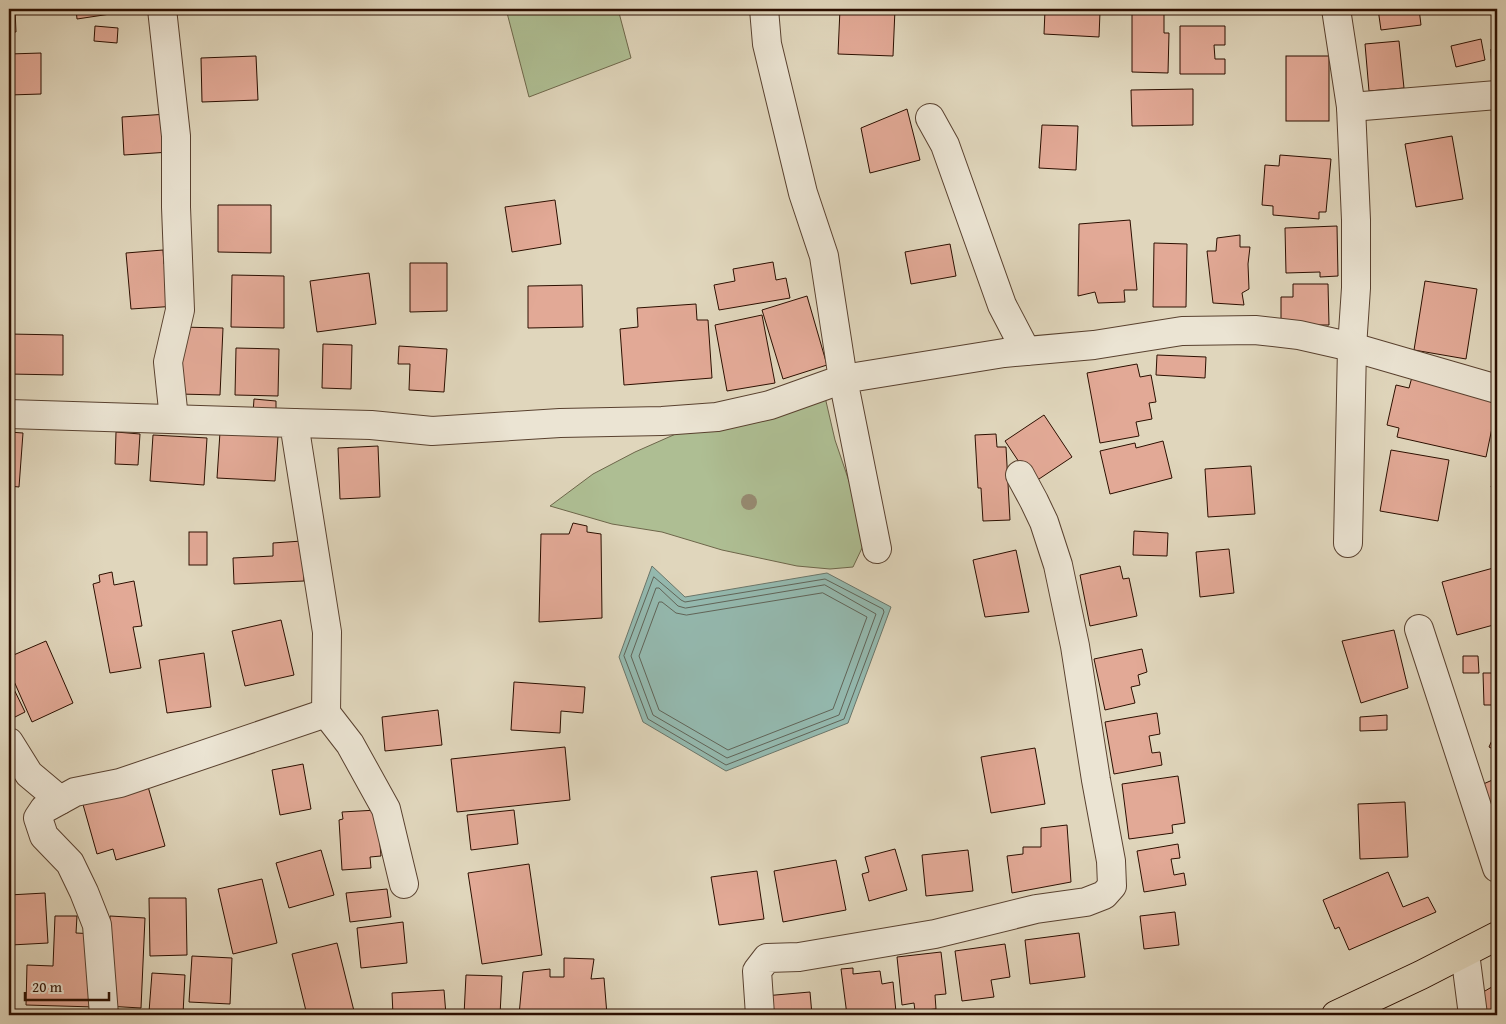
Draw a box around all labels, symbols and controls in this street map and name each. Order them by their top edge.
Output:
scale bar [25,969,109,1001]
text: 20 m [32,976,63,997]

